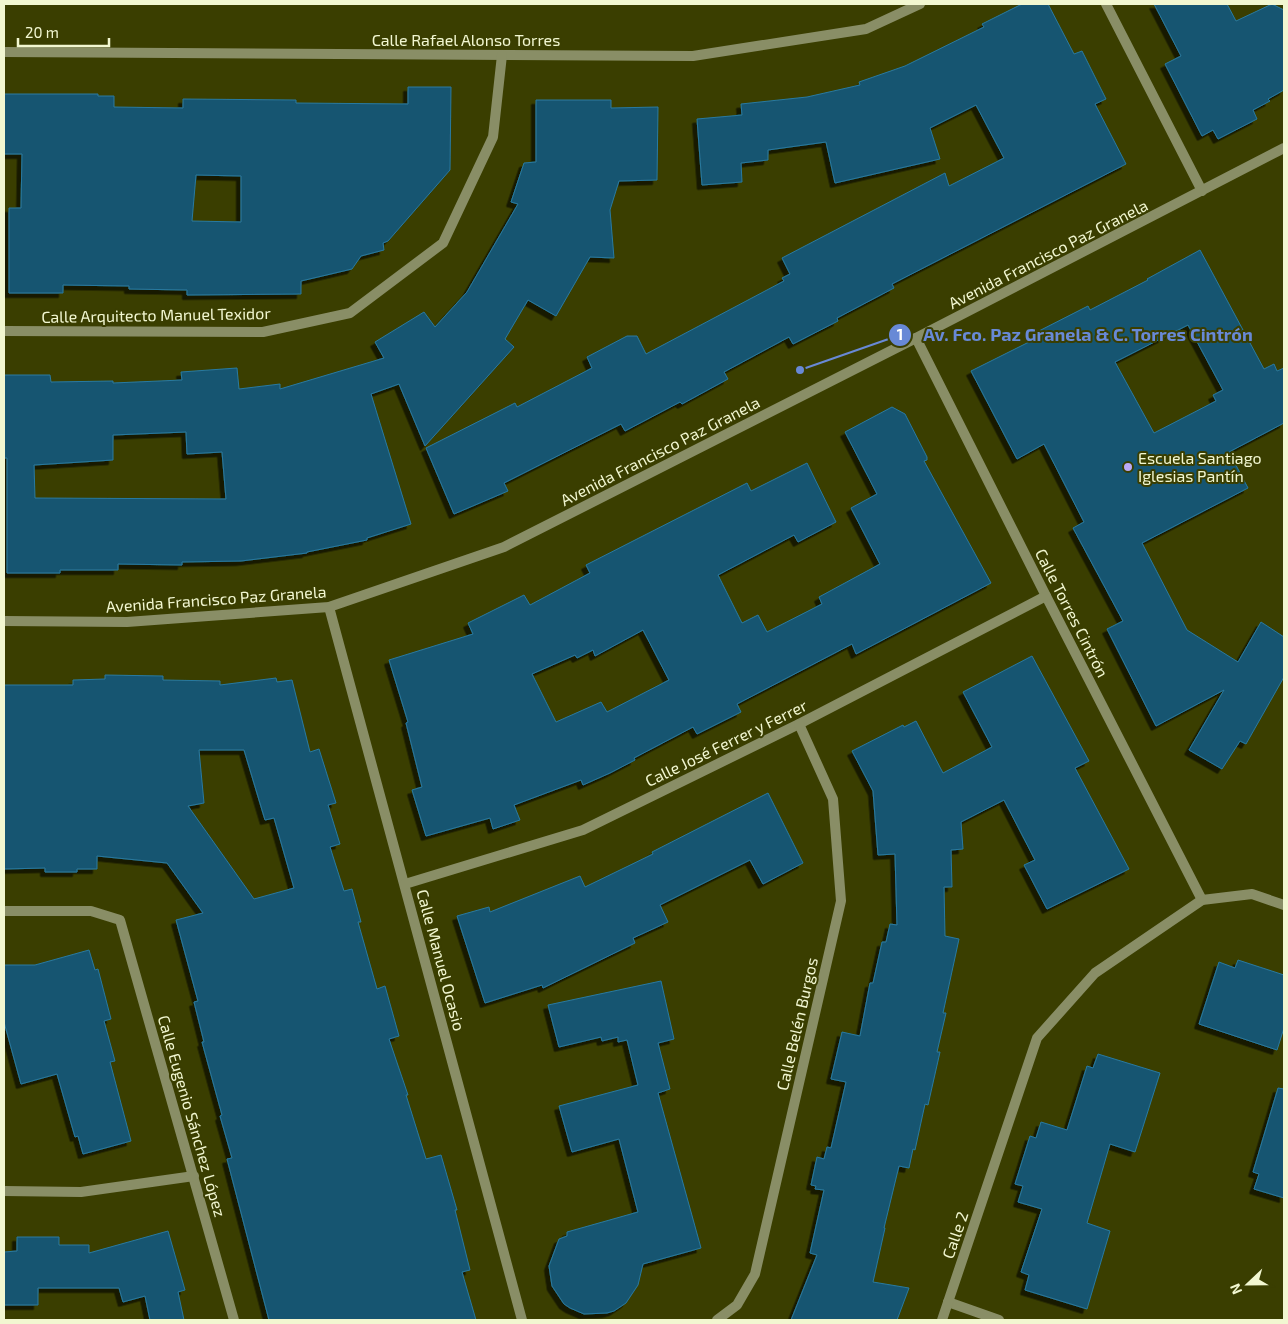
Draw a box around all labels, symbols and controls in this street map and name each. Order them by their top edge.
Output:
scale bar [18,15,109,47]
text: 20 m [25,23,59,41]
street label: Calle Rafael Alonso Torres [372,30,560,49]
street label: Avenida Francisco Paz Granela [945,195,1151,312]
street label: Calle Arquitecto Manuel Texidor [41,303,271,326]
callout: Av. Fco. Paz Granela & C. Torres Cintrón [888,318,1263,351]
text: Av. Fco. Paz Granela & C. Torres Cintrón [923,323,1253,345]
text: 1 [897,325,903,343]
street label: Avenida Francisco Paz Granela [557,392,763,509]
place label: Escuela Santiago Iglesias Pantín [1138,448,1262,485]
marker: Escuela Santiago Iglesias Pantín [1122,461,1134,473]
street label: Calle Torres Cintrón [1032,545,1113,680]
street label: Avenida Francisco Paz Granela [105,581,327,616]
street label: Calle José Ferrer y Ferrer [642,695,810,790]
street label: Calle Manuel Ocasio [413,887,470,1033]
street label: Calle Belén Burgos [772,956,821,1092]
street label: Calle Eugenio Sánchez López [155,1013,230,1219]
street label: Calle 2 [938,1209,971,1261]
north arrow [1223,1259,1273,1309]
text: N [1226,1281,1245,1297]

